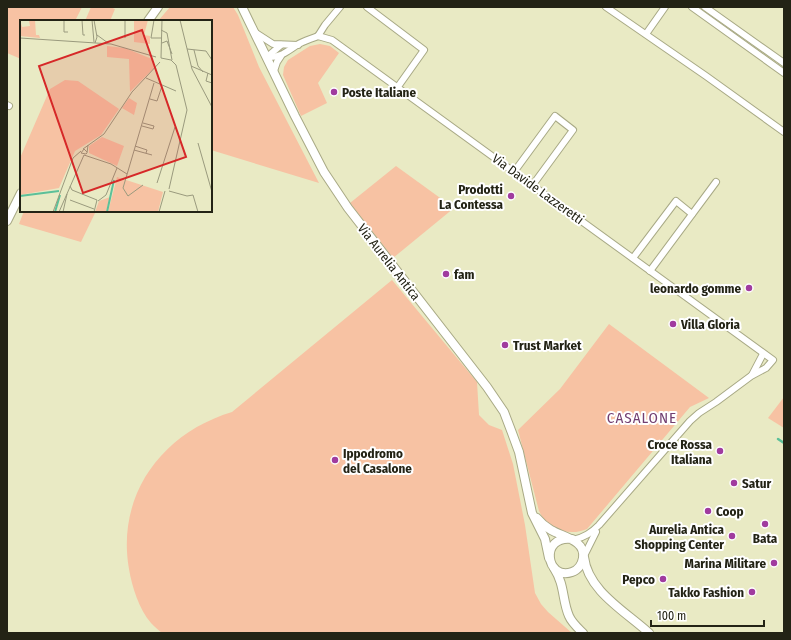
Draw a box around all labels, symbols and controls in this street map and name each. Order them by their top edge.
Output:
inset map [20,20,212,212]
place label: Poste Italiane [342,85,416,100]
marker: Poste Italiane [329,87,339,97]
street label: Via Davide Lazzeretti [489,151,587,227]
place label: Prodotti La Contessa [439,182,504,212]
marker: Prodotti La Contessa [506,191,516,201]
street label: Via Aurelia Antica [355,221,423,303]
place label: fam [454,267,474,282]
marker: fam [441,269,451,279]
place label: leonardo gomme [650,281,741,296]
marker: leonardo gomme [744,283,754,293]
place label: Villa Gloria [680,317,741,332]
marker: Villa Gloria [668,319,678,329]
place label: Trust Market [513,338,582,353]
marker: Trust Market [500,340,510,350]
district label: CASALONE [607,409,677,427]
place label: Croce Rossa Italiana [648,437,713,467]
place label: Ippodromo del Casalone [343,446,412,476]
marker: Croce Rossa Italiana [715,446,725,456]
marker: Ippodromo del Casalone [330,455,340,465]
place label: Satur [742,476,772,491]
marker: Satur [729,478,739,488]
place label: Coop [716,504,744,519]
marker: Coop [703,506,713,516]
marker: Bata [760,519,770,529]
place label: Aurelia Antica Shopping Center [634,522,725,552]
marker: Aurelia Antica Shopping Center [727,531,737,541]
place label: Bata [753,531,778,546]
place label: Marina Militare [685,556,766,571]
marker: Marina Militare [769,558,779,568]
place label: Pepco [622,572,655,587]
marker: Pepco [658,574,668,584]
place label: Takko Fashion [668,585,744,600]
marker: Takko Fashion [747,587,757,597]
scale bar [651,602,764,628]
text: 100 m [657,609,686,623]

